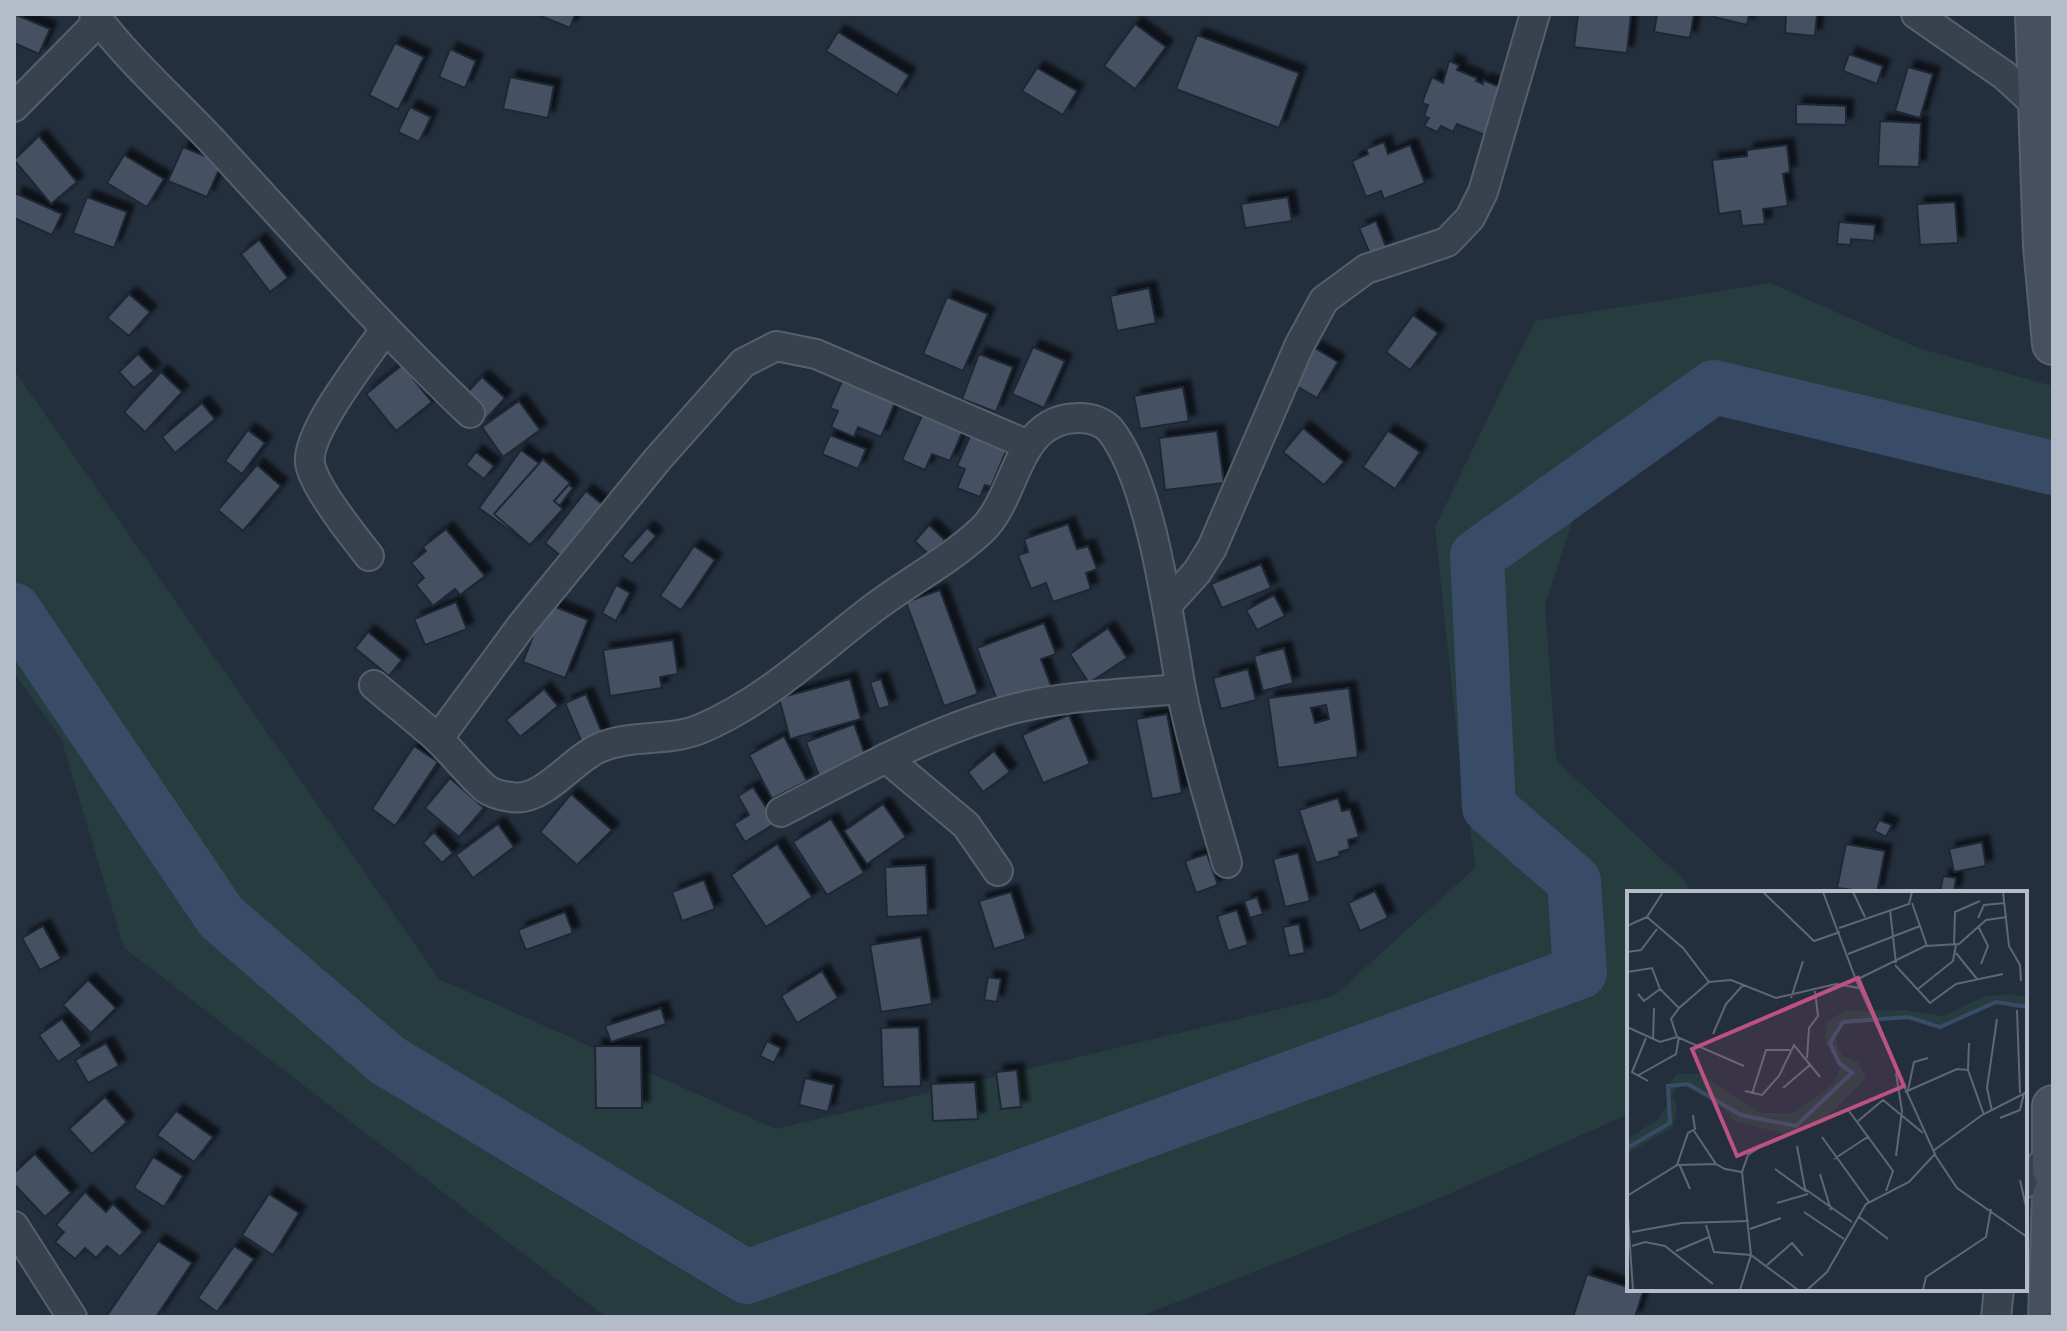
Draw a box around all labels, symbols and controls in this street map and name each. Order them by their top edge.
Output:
inset map [1627,891,2027,1291]

